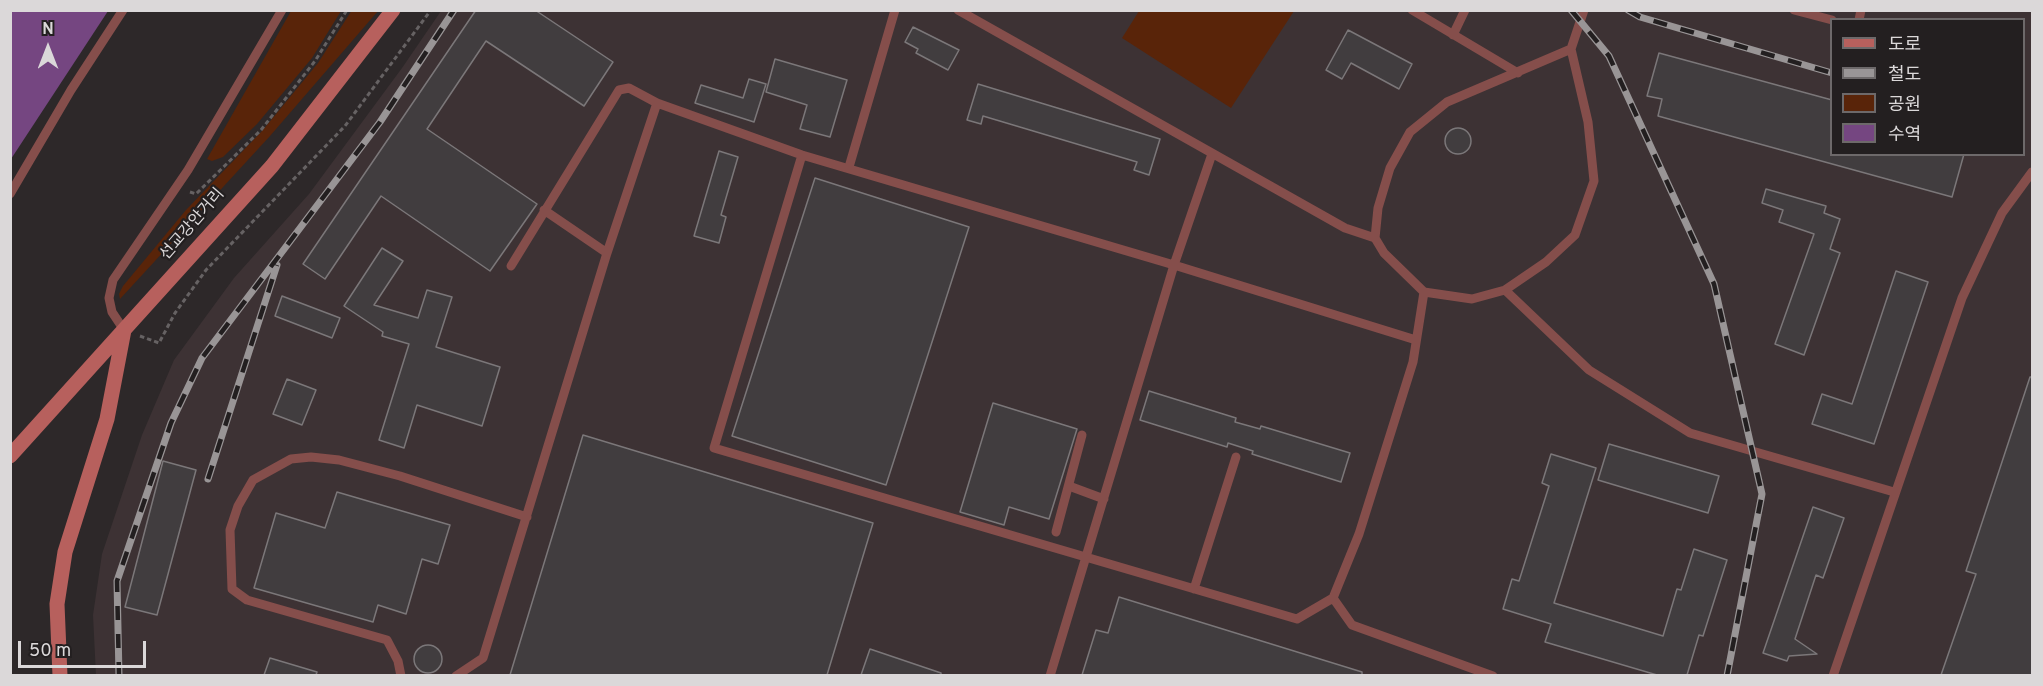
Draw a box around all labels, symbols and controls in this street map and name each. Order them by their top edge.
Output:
north arrow [18,18,78,78]
legend [1830,18,2025,156]
text: N [42,20,54,40]
text: 도로 [1888,34,1921,57]
text: 철도 [1888,64,1921,87]
text: 공원 [1888,94,1921,117]
text: 수역 [1888,124,1921,147]
street label: 선교강안거리 [157,185,229,265]
scale bar [21,629,148,667]
text: 50 m [29,640,71,663]

